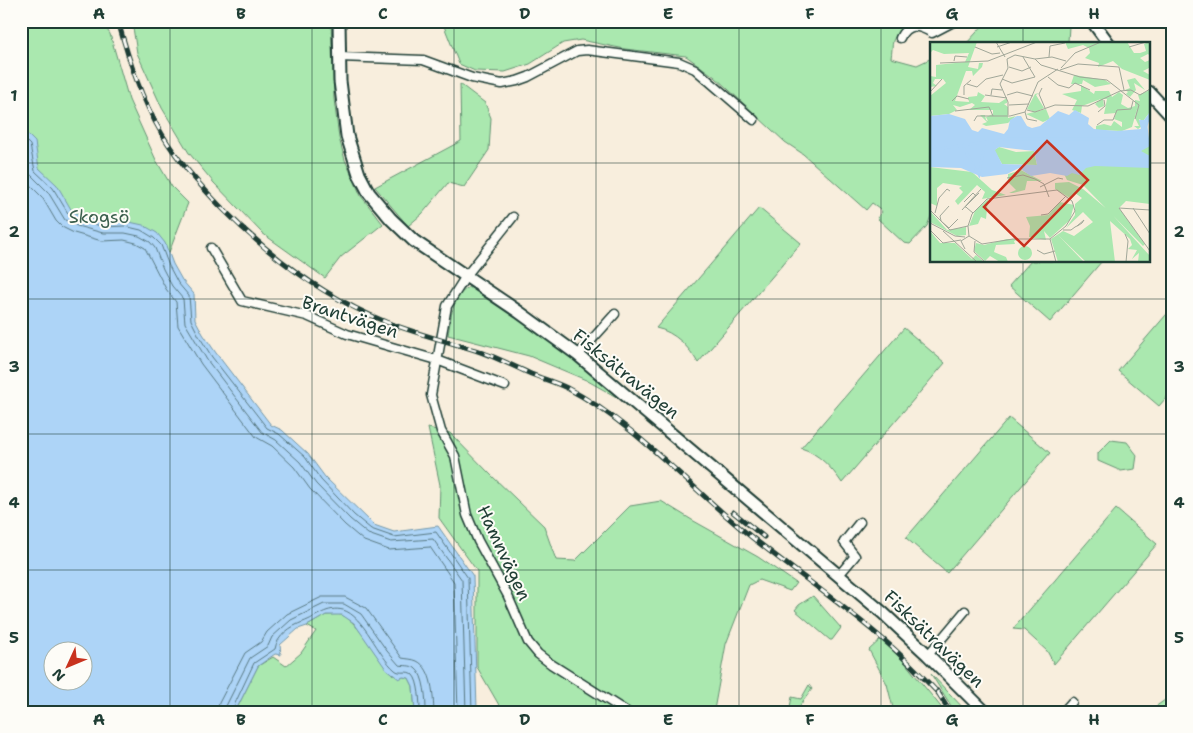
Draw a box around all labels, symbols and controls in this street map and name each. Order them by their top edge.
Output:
text: A [93,3,105,24]
text: B [236,3,246,24]
text: C [378,3,388,24]
text: D [519,3,531,24]
text: E [663,3,673,24]
text: F [805,3,815,24]
text: G [946,3,959,24]
text: H [1088,3,1100,24]
inset map [930,42,1150,262]
text: 1 [10,85,18,106]
text: 1 [1175,85,1183,106]
park label: Skogsö [69,205,129,229]
text: 2 [8,221,20,242]
text: 2 [1173,221,1185,242]
street label: Brantvägen [299,290,401,344]
street label: Fisksätravägen [568,324,684,424]
text: 3 [8,356,20,377]
text: 3 [1173,356,1185,377]
text: 4 [8,492,20,513]
text: 4 [1173,492,1185,513]
street label: Hamnvägen [471,501,537,605]
street label: Fisksätravägen [879,585,989,693]
text: 5 [9,627,19,648]
text: 5 [1174,627,1184,648]
north arrow [42,640,92,690]
text: N [48,665,69,685]
text: A [93,709,105,730]
text: B [236,709,246,730]
text: C [378,709,388,730]
text: D [519,709,531,730]
text: E [663,709,673,730]
text: F [805,709,815,730]
text: G [946,709,959,730]
text: H [1088,709,1100,730]

